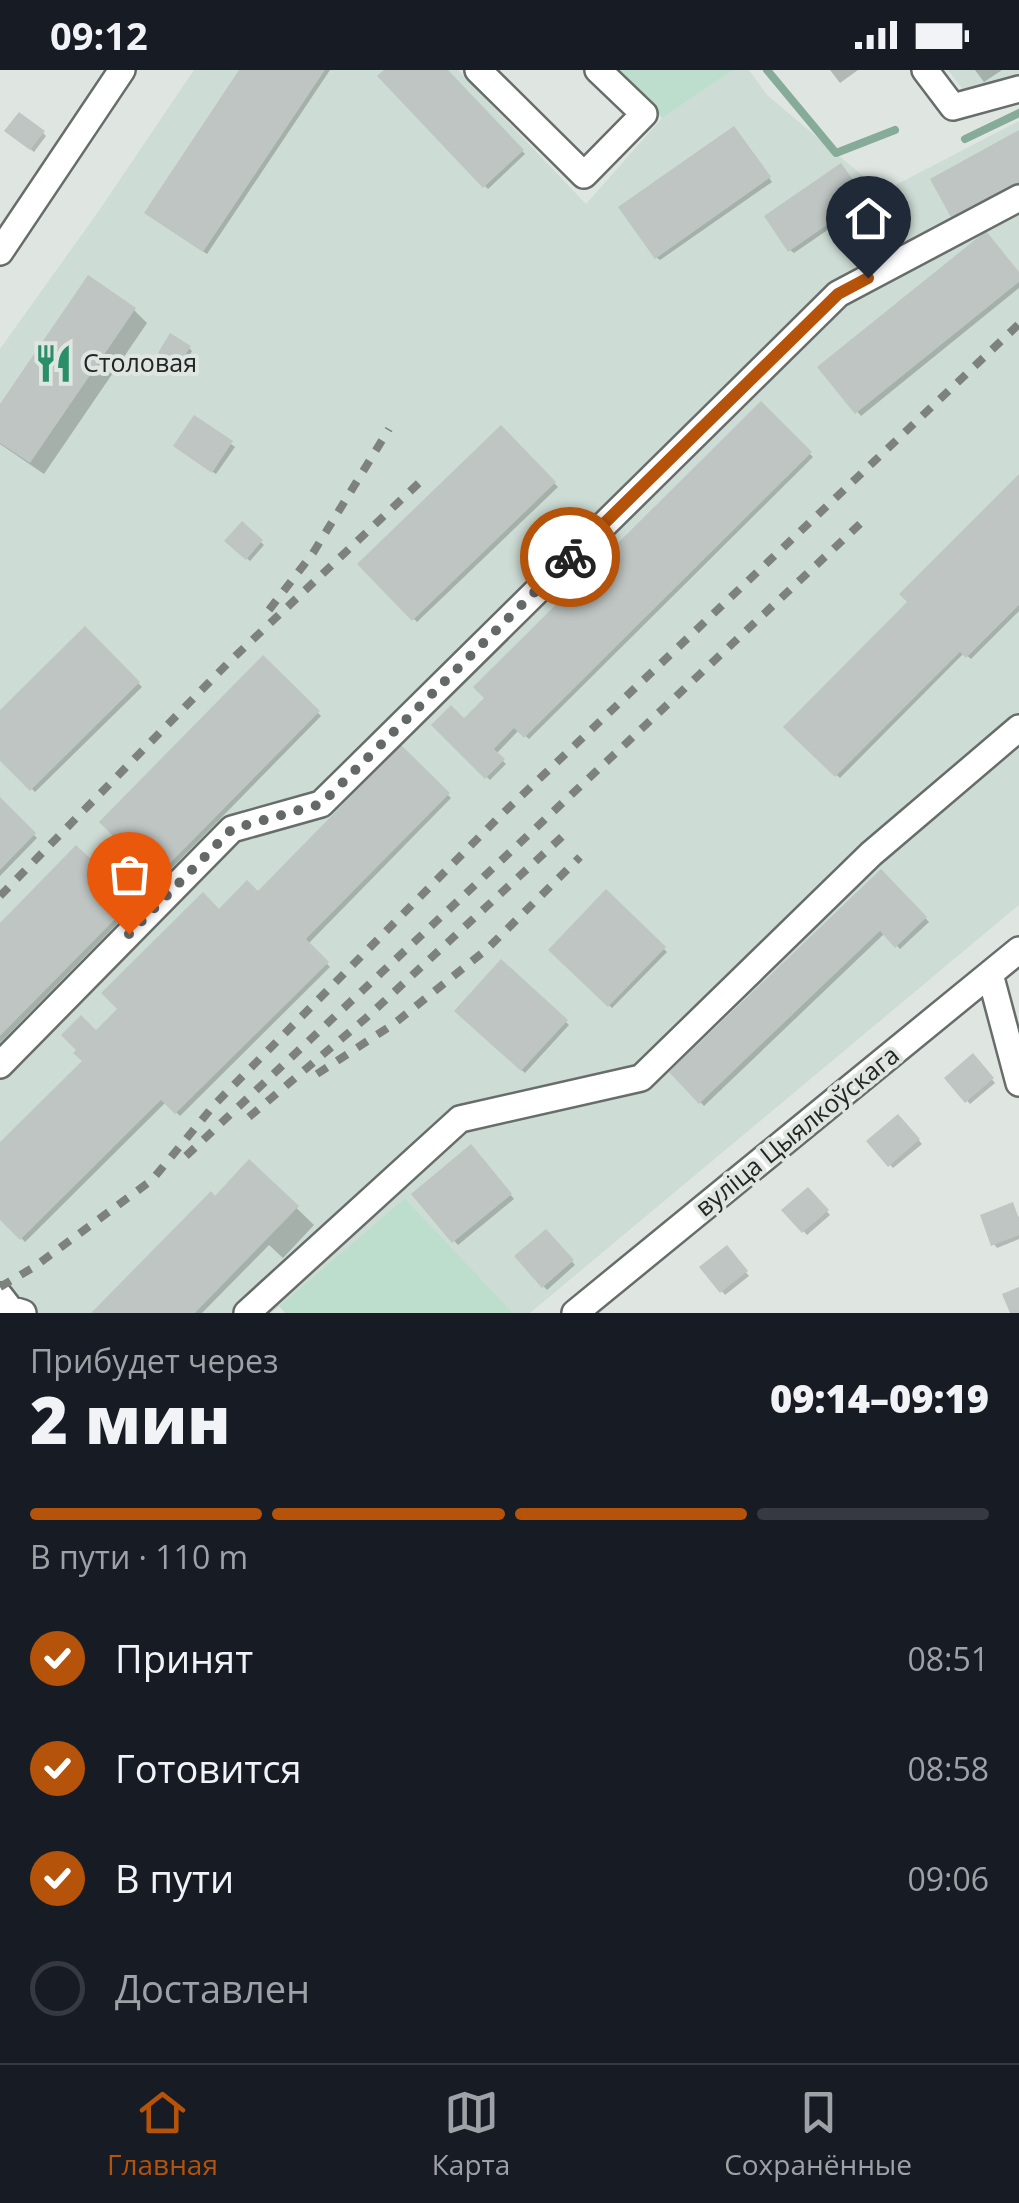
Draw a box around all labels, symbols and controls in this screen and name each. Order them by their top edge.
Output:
text: 09:12 [50,9,148,61]
pin [826,176,911,279]
icon: home [841,191,896,246]
restaurant icon: Столовая [32,342,74,384]
place label: Столовая [83,345,197,379]
courier [520,507,620,607]
icon: bike [543,530,598,585]
pin [87,832,172,935]
icon: bag [102,847,157,902]
street label: вуліца Цыялкоўскага [687,1037,905,1223]
text: Прибудет через [30,1339,278,1382]
text: 09:14–09:19 [770,1372,989,1424]
text: 2 мин [30,1375,231,1463]
text: В пути · 110 m [30,1535,248,1578]
icon: check [30,1631,85,1686]
text: Принят [115,1632,253,1684]
text: 08:51 [907,1637,989,1680]
icon: check [30,1741,85,1796]
text: Готовится [115,1742,301,1794]
text: 08:58 [907,1747,989,1790]
icon: check [30,1851,85,1906]
text: В пути [115,1852,234,1904]
text: 09:06 [907,1857,989,1900]
text: Доставлен [115,1962,310,2014]
tab: Главная [107,2085,218,2183]
tab: Карта [432,2085,510,2183]
tab: Сохранённые [724,2085,912,2183]

